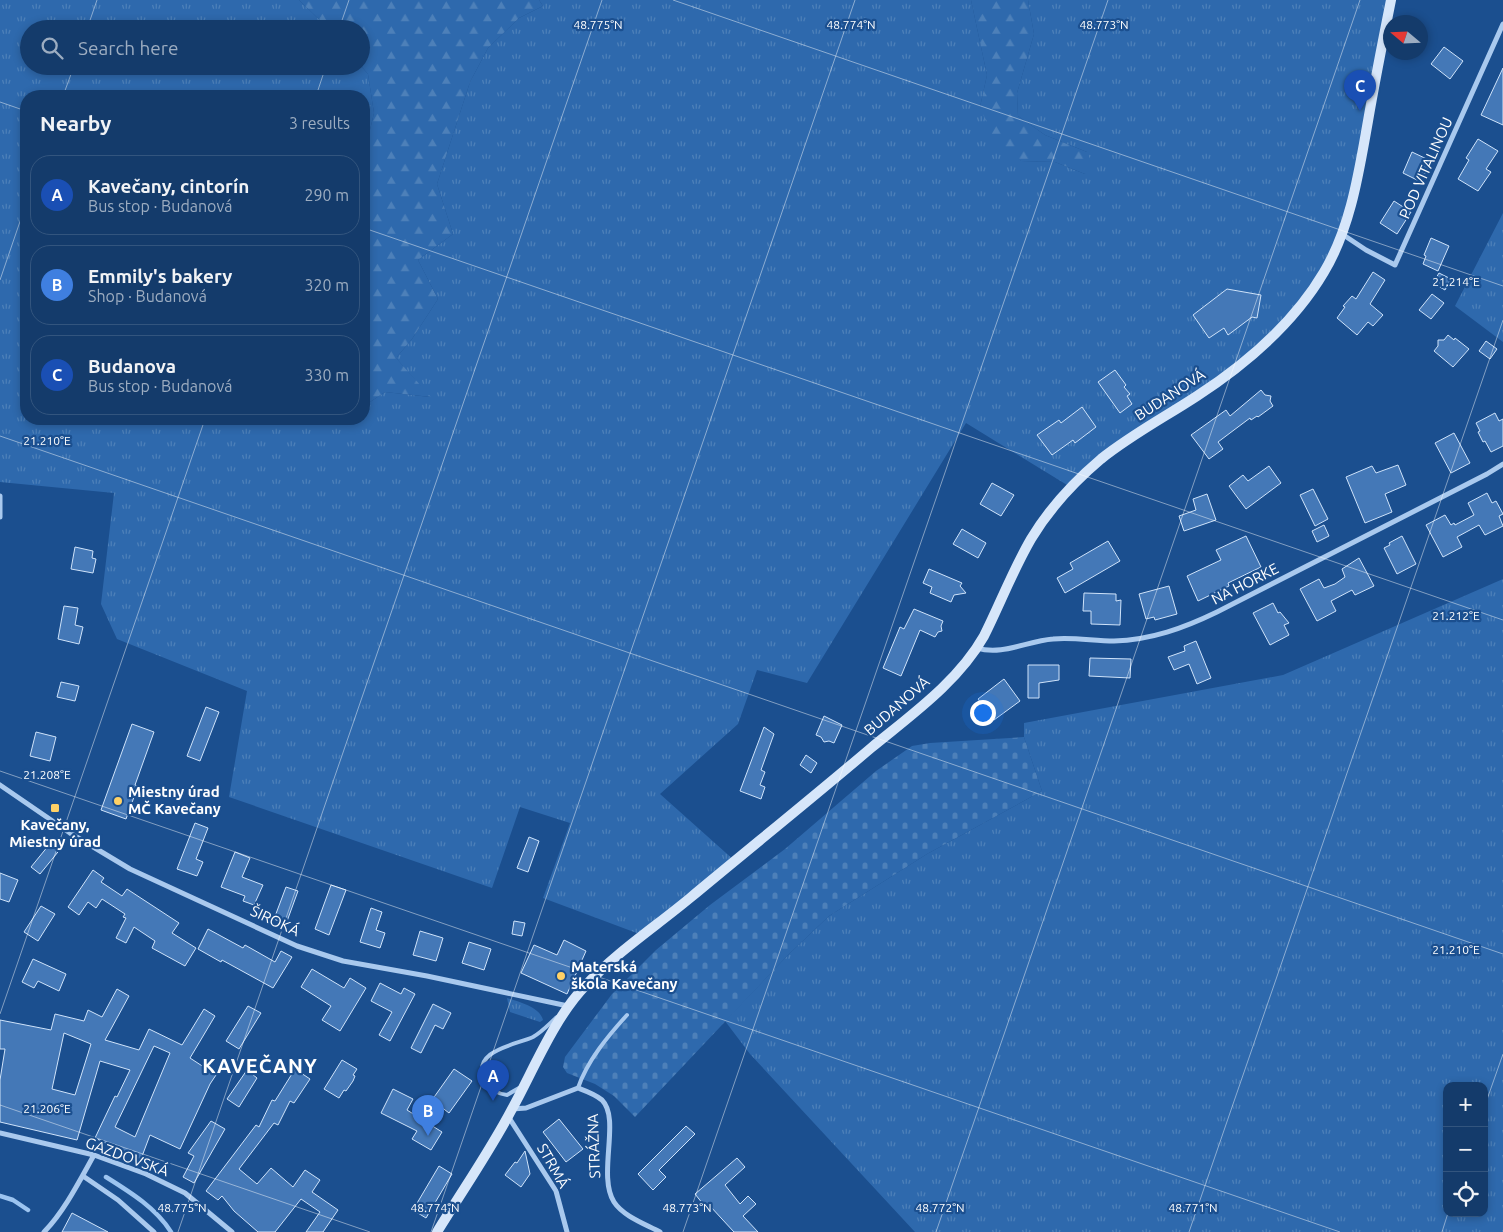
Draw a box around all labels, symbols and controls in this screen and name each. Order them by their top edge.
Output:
north arrow [1383,15,1428,60]
text: 48.775°N [573,18,623,31]
text: 48.774°N [826,18,876,31]
text: 48.773°N [1079,18,1129,31]
search box [20,20,370,75]
icon: search [38,34,66,62]
text: Search here [78,37,178,59]
pin: C [1344,70,1376,111]
text: Nearby [40,111,111,135]
text: 3 results [289,114,350,132]
street label: POD VITALINOU [1396,114,1456,221]
text: Kavečany, cintorín [88,175,249,197]
text: A [51,186,63,204]
text: 290 m [304,186,349,204]
text: Bus stop · Budanová [88,197,232,215]
text: Emmily's bakery [88,265,232,287]
text: 21.214°E [1432,275,1480,288]
text: B [52,276,62,294]
text: 320 m [304,276,349,294]
text: Shop · Budanová [88,287,207,305]
text: Budanova [88,355,176,377]
street label: BUDANOVÁ [1131,365,1208,424]
text: C [52,366,62,384]
text: 330 m [304,366,349,384]
text: Bus stop · Budanová [88,377,232,395]
text: 21.210°E [23,434,71,447]
street label: NA HORKE [1208,559,1281,608]
text: 21.212°E [1432,609,1480,622]
street label: BUDANOVÁ [861,673,933,738]
your location [970,700,996,726]
text: 21.208°E [23,768,71,781]
place label: Miestny úrad MČ Kavečany [128,783,221,817]
marker: Miestny úrad MČ Kavečany [112,795,124,807]
marker: Kavečany, Miestny úrad [49,802,61,814]
place label: Kavečany, Miestny úrad [9,816,101,850]
street label: ŠIROKÁ [248,902,303,939]
text: 21.210°E [1432,943,1480,956]
place label: Materská škola Kavečany [571,958,678,992]
marker: Materská škola Kavečany [555,970,567,982]
district label: KAVEČANY [202,1054,318,1077]
pin: A [477,1060,509,1101]
map controls [1443,1082,1488,1217]
button: + [1443,1082,1488,1127]
pin: B [412,1095,444,1136]
text: 21.206°E [23,1102,71,1115]
street label: STRÁŽNA [584,1113,603,1179]
button: − [1443,1127,1488,1172]
street label: GAZDOVSKÁ [83,1134,171,1180]
street label: STRMÁ [534,1141,573,1191]
button: locate [1443,1172,1488,1217]
text: 48.775°N [157,1201,207,1214]
text: 48.774°N [410,1201,460,1214]
text: 48.773°N [662,1201,712,1214]
text: 48.772°N [915,1201,965,1214]
text: 48.771°N [1168,1201,1218,1214]

